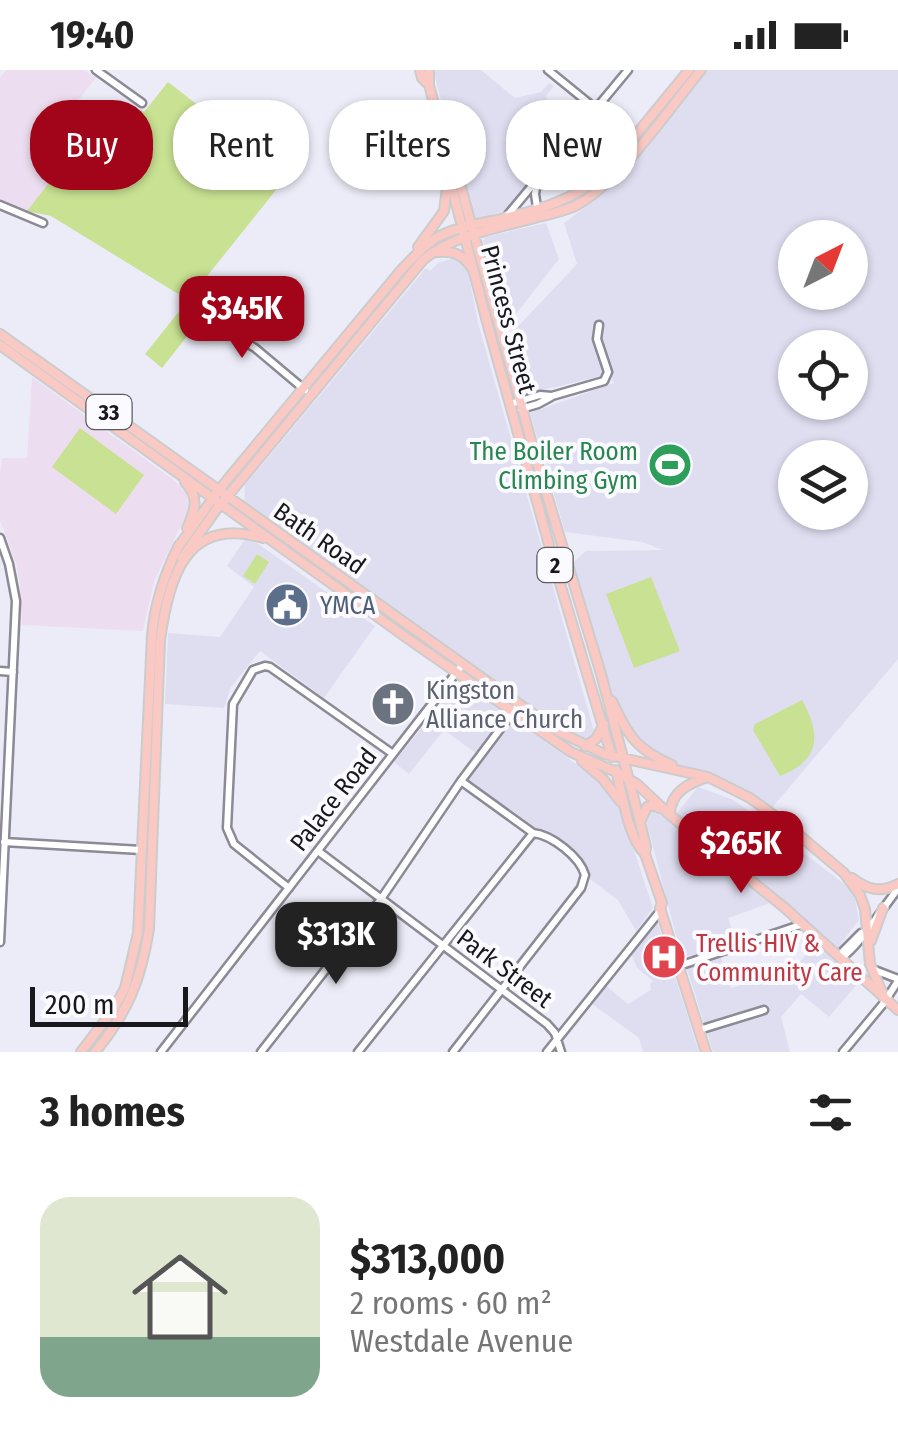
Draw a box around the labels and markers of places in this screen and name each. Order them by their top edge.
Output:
pin: $345K [172,276,312,361]
place label: The Boiler Room Climbing Gym [470,437,638,496]
sports icon: The Boiler Room Climbing Gym [647,442,693,488]
public building icon: YMCA [264,582,310,628]
place label: YMCA [320,591,375,621]
place label: Kingston Alliance Church [426,676,583,735]
church icon: Kingston Alliance Church [370,681,416,727]
pin: $265K [671,811,811,896]
pin: $313K [266,902,406,987]
place label: Trellis HIV & Community Care [696,929,863,988]
hospital icon: Trellis HIV & Community Care [641,934,687,980]

